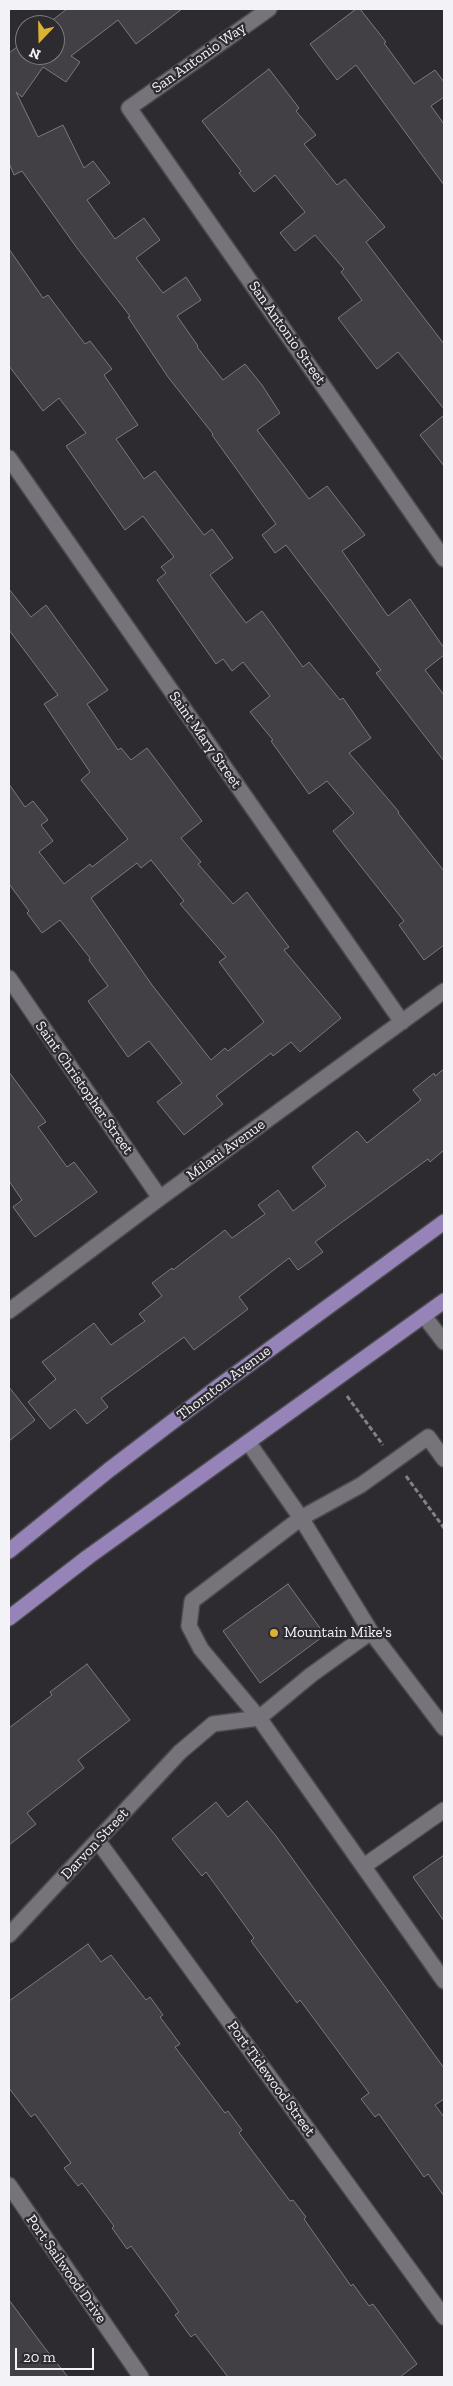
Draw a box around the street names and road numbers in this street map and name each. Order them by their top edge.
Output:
street label: San Antonio Way [149,19,249,97]
street label: San Antonio Street [245,278,329,388]
street label: Saint Mary Street [165,688,245,792]
street label: Saint Christopher Street [31,1018,137,1158]
street label: Milani Avenue [183,1116,269,1184]
street label: Thornton Avenue [173,1342,275,1424]
street label: Darvon Street [58,1805,132,1883]
street label: Port Tidewood Street [223,2018,319,2140]
street label: Port Sailwood Drive [22,2211,110,2327]

